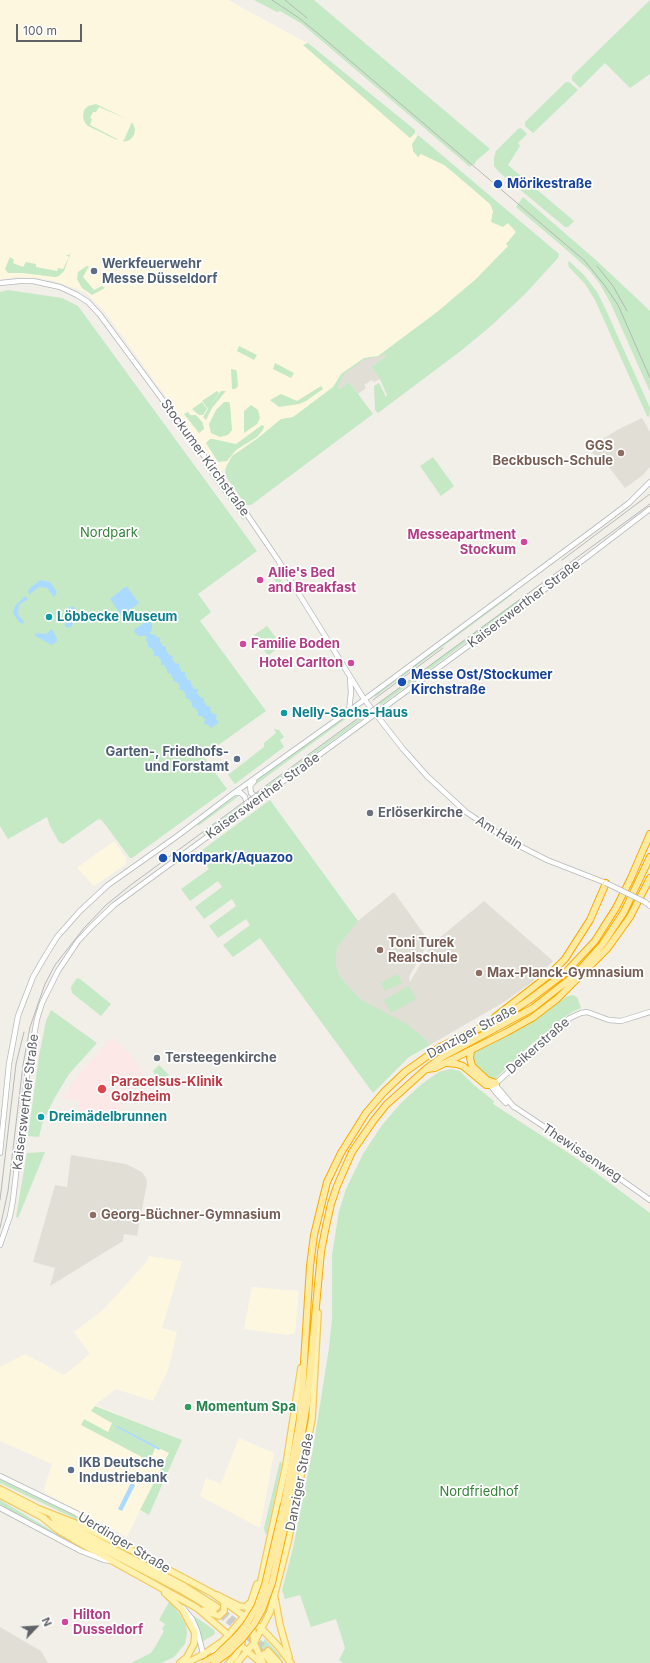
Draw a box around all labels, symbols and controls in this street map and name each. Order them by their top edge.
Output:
scale bar [18,16,84,42]
text: 100 m [23,23,57,38]
place label: Mörikestraße [507,176,592,192]
marker: Mörikestraße [492,178,504,190]
place label: Werkfeuerwehr Messe Düsseldorf [102,256,217,287]
marker: Werkfeuerwehr Messe Düsseldorf [89,266,99,276]
street label: Stockumer Kirchstraße [157,396,253,520]
place label: GGS Beckbusch-Schule [492,438,613,469]
marker: GGS Beckbusch-Schule [616,448,626,458]
park label: Nordpark [80,525,138,541]
place label: Messeapartment Stockum [408,527,516,558]
marker: Messeapartment Stockum [519,537,529,547]
street label: Kaiserswerther Straße [465,557,583,651]
place label: Allie's Bed and Breakfast [268,565,356,596]
marker: Allie's Bed and Breakfast [255,575,265,585]
place label: Löbbecke Museum [57,609,177,625]
marker: Löbbecke Museum [44,612,54,622]
place label: Familie Boden [251,636,340,652]
marker: Familie Boden [238,639,248,649]
place label: Hotel Carlton [259,655,343,671]
marker: Hotel Carlton [346,658,356,668]
place label: Messe Ost/Stockumer Kirchstraße [411,667,553,698]
marker: Messe Ost/Stockumer Kirchstraße [396,676,408,688]
place label: Nelly-Sachs-Haus [292,705,408,721]
marker: Nelly-Sachs-Haus [279,708,289,718]
place label: Garten-, Friedhofs- und Forstamt [106,744,229,775]
street label: Kaiserswerther Straße [203,749,323,843]
marker: Garten-, Friedhofs- und Forstamt [232,754,242,764]
place label: Erlöserkirche [378,805,463,821]
marker: Erlöserkirche [365,808,375,818]
street label: Am Hain [473,813,525,853]
place label: Nordpark/Aquazoo [172,850,293,866]
marker: Nordpark/Aquazoo [157,852,169,864]
place label: Toni Turek Realschule [388,935,458,966]
marker: Toni Turek Realschule [375,945,385,955]
place label: Max-Planck-Gymnasium [487,965,644,981]
marker: Max-Planck-Gymnasium [474,968,484,978]
street label: Danziger Straße [425,1002,519,1062]
street label: Deikerstraße [503,1014,573,1078]
street label: Kaiserswerther Straße [10,1033,42,1171]
place label: Tersteegenkirche [165,1050,277,1066]
marker: Tersteegenkirche [152,1053,162,1063]
place label: Paracelsus-Klinik Golzheim [111,1074,223,1105]
marker: Paracelsus-Klinik Golzheim [96,1083,108,1095]
place label: Dreimädelbrunnen [49,1109,167,1125]
marker: Dreimädelbrunnen [36,1112,46,1122]
street label: Thewissenweg [539,1121,625,1185]
place label: Georg-Büchner-Gymnasium [101,1207,281,1223]
marker: Georg-Büchner-Gymnasium [88,1210,98,1220]
place label: Momentum Spa [196,1399,296,1415]
marker: Momentum Spa [183,1402,193,1412]
street label: Danziger Straße [283,1432,317,1532]
place label: IKB Deutsche Industriebank [79,1455,167,1486]
marker: IKB Deutsche Industriebank [66,1465,76,1475]
park label: Nordfriedhof [439,1484,519,1500]
street label: Uerdinger Straße [75,1509,173,1577]
north arrow [16,1607,56,1647]
place label: Hilton Dusseldorf [73,1607,143,1638]
text: N [39,1615,55,1629]
marker: Hilton Dusseldorf [60,1617,70,1627]

